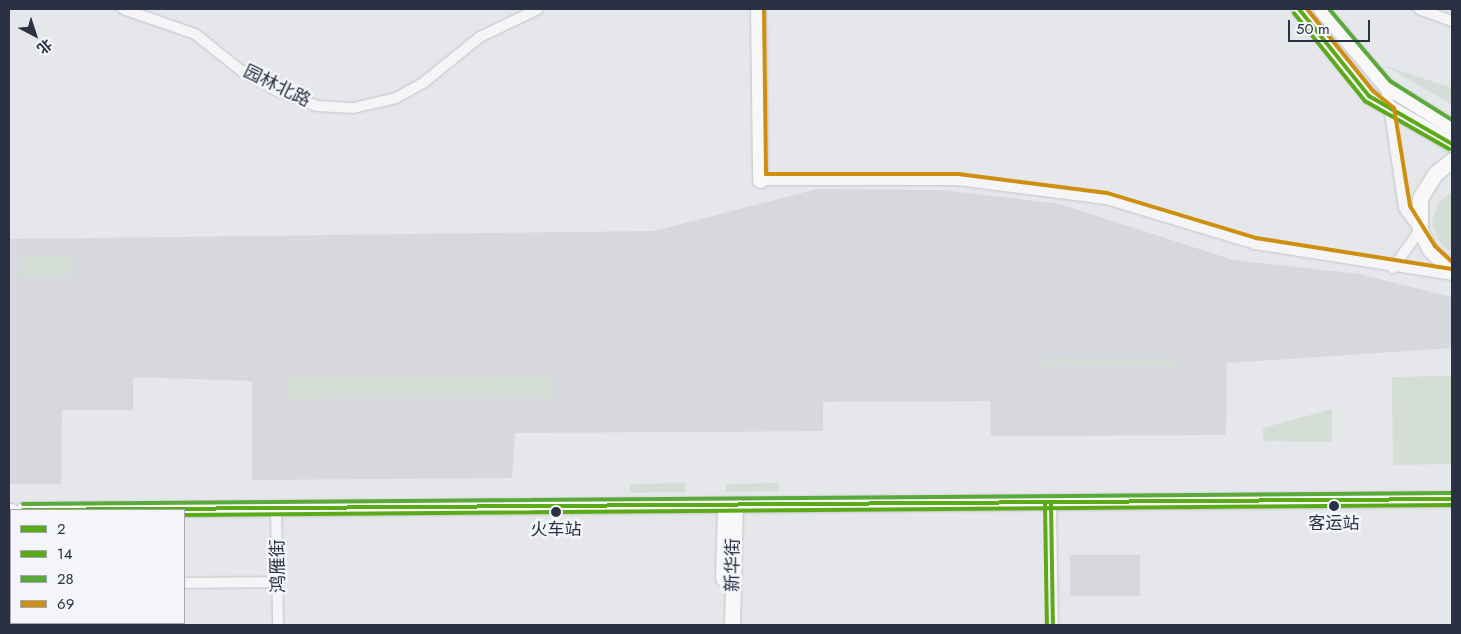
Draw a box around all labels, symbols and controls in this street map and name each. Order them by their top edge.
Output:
north arrow [10,10,60,60]
scale bar [1291,10,1374,42]
text: 50 m [1296,18,1330,40]
text: 北 [33,34,56,59]
street label: 园林北路 [240,61,314,111]
marker: 客运站 [1329,501,1339,511]
marker: 火车站 [551,507,561,517]
legend [10,509,185,624]
place label: 客运站 [1309,514,1359,534]
text: 2 [57,518,66,540]
place label: 火车站 [531,520,581,540]
street label: 新华街 [722,538,744,592]
street label: 鸿雁街 [267,539,289,593]
text: 14 [57,543,73,565]
text: 28 [57,568,74,590]
text: 69 [57,593,74,615]

